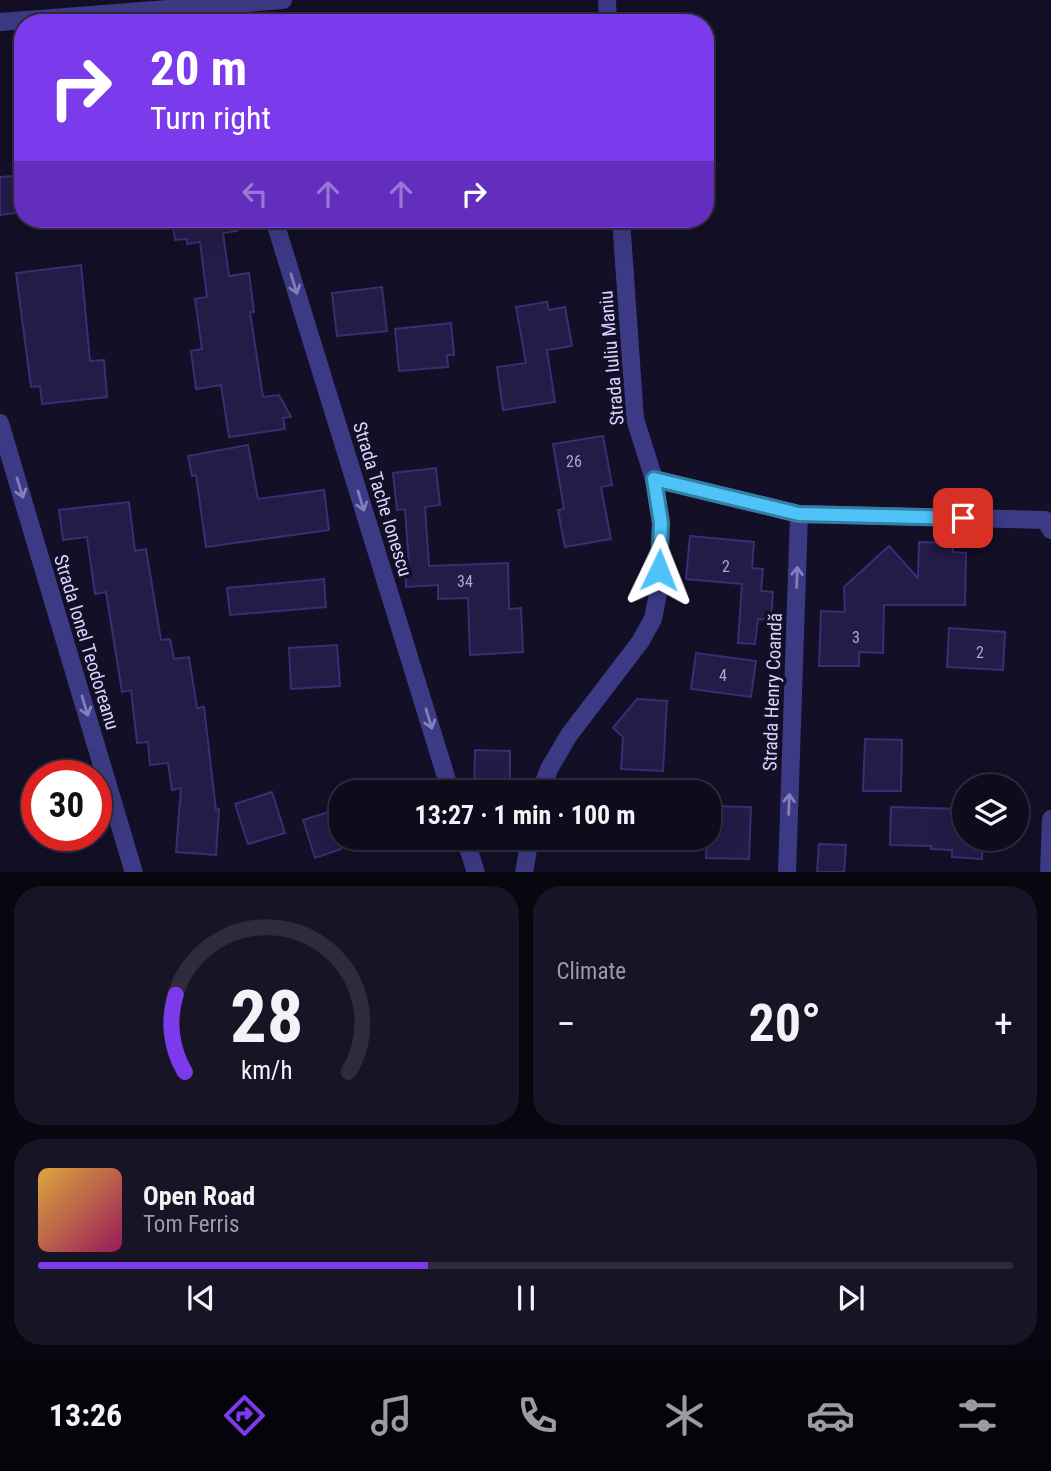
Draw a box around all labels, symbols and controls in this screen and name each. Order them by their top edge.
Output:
text: 20 m [150,40,247,97]
icon: right [35,42,126,133]
text: Turn right [150,99,271,137]
icon: left [236,175,274,213]
icon: ahead [309,175,347,213]
icon: ahead [382,175,420,213]
icon: right [455,175,493,213]
one-way arrow [288,273,301,295]
street label: Strada Iuliu Maniu [594,290,629,426]
street label: Strada Tache Ionescu [348,419,417,579]
house number: 26 [566,452,582,471]
one-way arrow [14,477,27,499]
pin [933,488,993,548]
one-way arrow [356,490,369,512]
icon: arrive [944,499,982,537]
position arrow [622,533,696,607]
street label: Strada Ionel Teodoreanu [49,552,124,733]
house number: 2 [722,557,730,576]
one-way arrow [790,566,804,589]
house number: 34 [457,572,473,591]
street label: Strada Henry Coandă [758,613,787,771]
house number: 3 [852,628,860,647]
house number: 2 [976,643,984,662]
house number: 4 [719,666,727,685]
one-way arrow [79,695,92,717]
one-way arrow [423,707,436,729]
speed limit sign: 30 [21,760,112,851]
map controls [952,774,1029,851]
button: layers [952,774,1029,851]
one-way arrow [783,793,796,816]
text: 13:27 · 1 min · 100 m [415,800,635,830]
text: Climate [557,958,626,985]
text: 28 [229,974,303,1060]
text: 20° [748,993,821,1054]
text: − [557,1002,576,1046]
text: + [994,1002,1013,1046]
text: km/h [241,1055,292,1084]
text: Open Road [143,1181,255,1211]
text: Tom Ferris [143,1211,239,1238]
icon: previous [182,1279,220,1317]
icon: pause [507,1279,545,1317]
icon: next [832,1279,870,1317]
icon: directions [220,1391,269,1440]
icon: music [367,1391,416,1440]
icon: phone [513,1391,562,1440]
icon: climate [660,1391,709,1440]
icon: car [806,1391,855,1440]
icon: filters [953,1391,1002,1440]
text: 13:26 [49,1396,122,1434]

